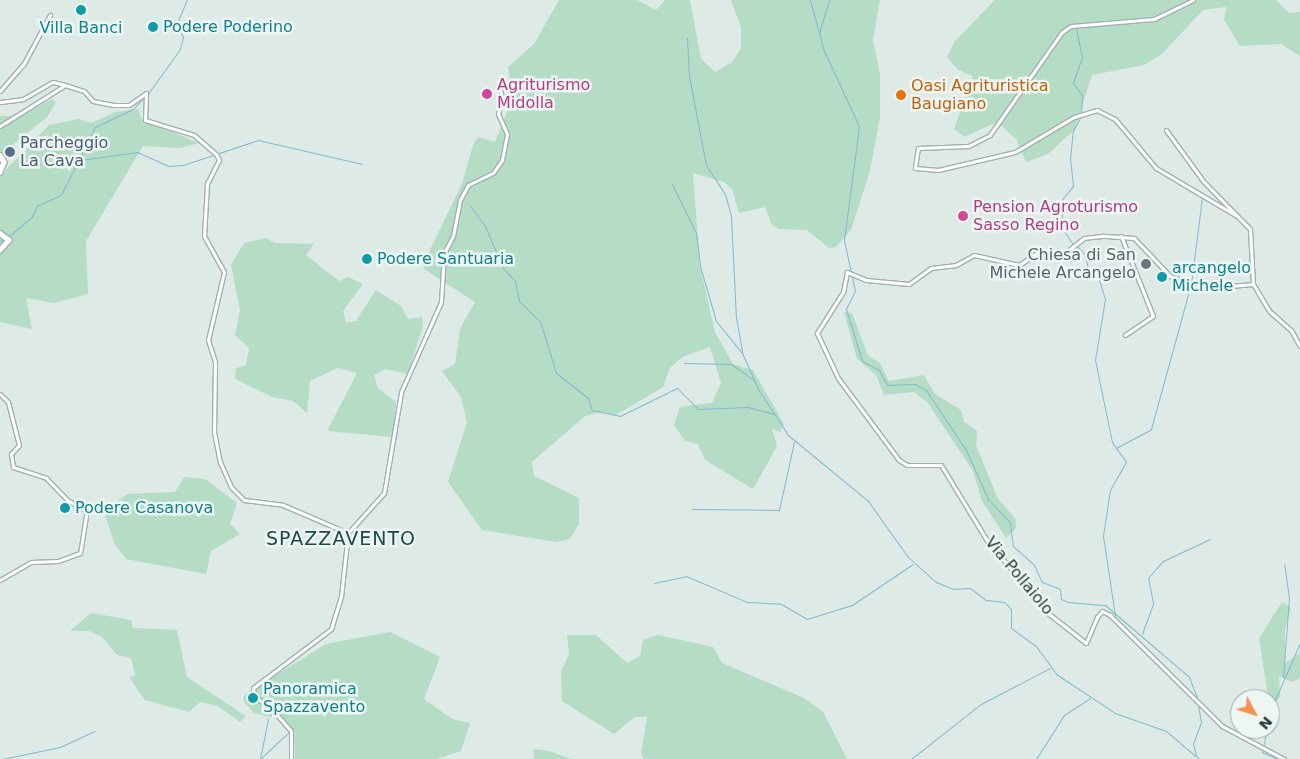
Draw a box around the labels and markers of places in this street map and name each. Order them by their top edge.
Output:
marker: Villa Banci [75,4,87,16]
place label: Podere Poderino [163,17,293,37]
place label: Villa Banci [40,18,122,38]
marker: Podere Poderino [147,21,159,33]
place label: Agriturismo Midolla [497,75,590,113]
place label: Oasi Agrituristica Baugiano [911,76,1048,114]
marker: Agriturismo Midolla [481,88,493,100]
marker: Oasi Agrituristica Baugiano [895,89,907,101]
place label: Parcheggio La Cava [20,133,108,171]
marker: Parcheggio La Cava [4,146,16,158]
place label: Pension Agroturismo Sasso Regino [973,197,1138,235]
marker: Pension Agroturismo Sasso Regino [957,210,969,222]
place label: Chiesa di San Michele Arcangelo [989,245,1136,283]
place label: Podere Santuaria [377,249,514,269]
marker: Podere Santuaria [361,253,373,265]
marker: Chiesa di San Michele Arcangelo [1140,258,1152,270]
place label: arcangelo Michele [1172,258,1251,296]
marker: arcangelo Michele [1156,271,1168,283]
place label: Podere Casanova [75,498,213,518]
marker: Podere Casanova [59,502,71,514]
place label: Panoramica Spazzavento [263,679,365,717]
marker: Panoramica Spazzavento [247,692,259,704]

